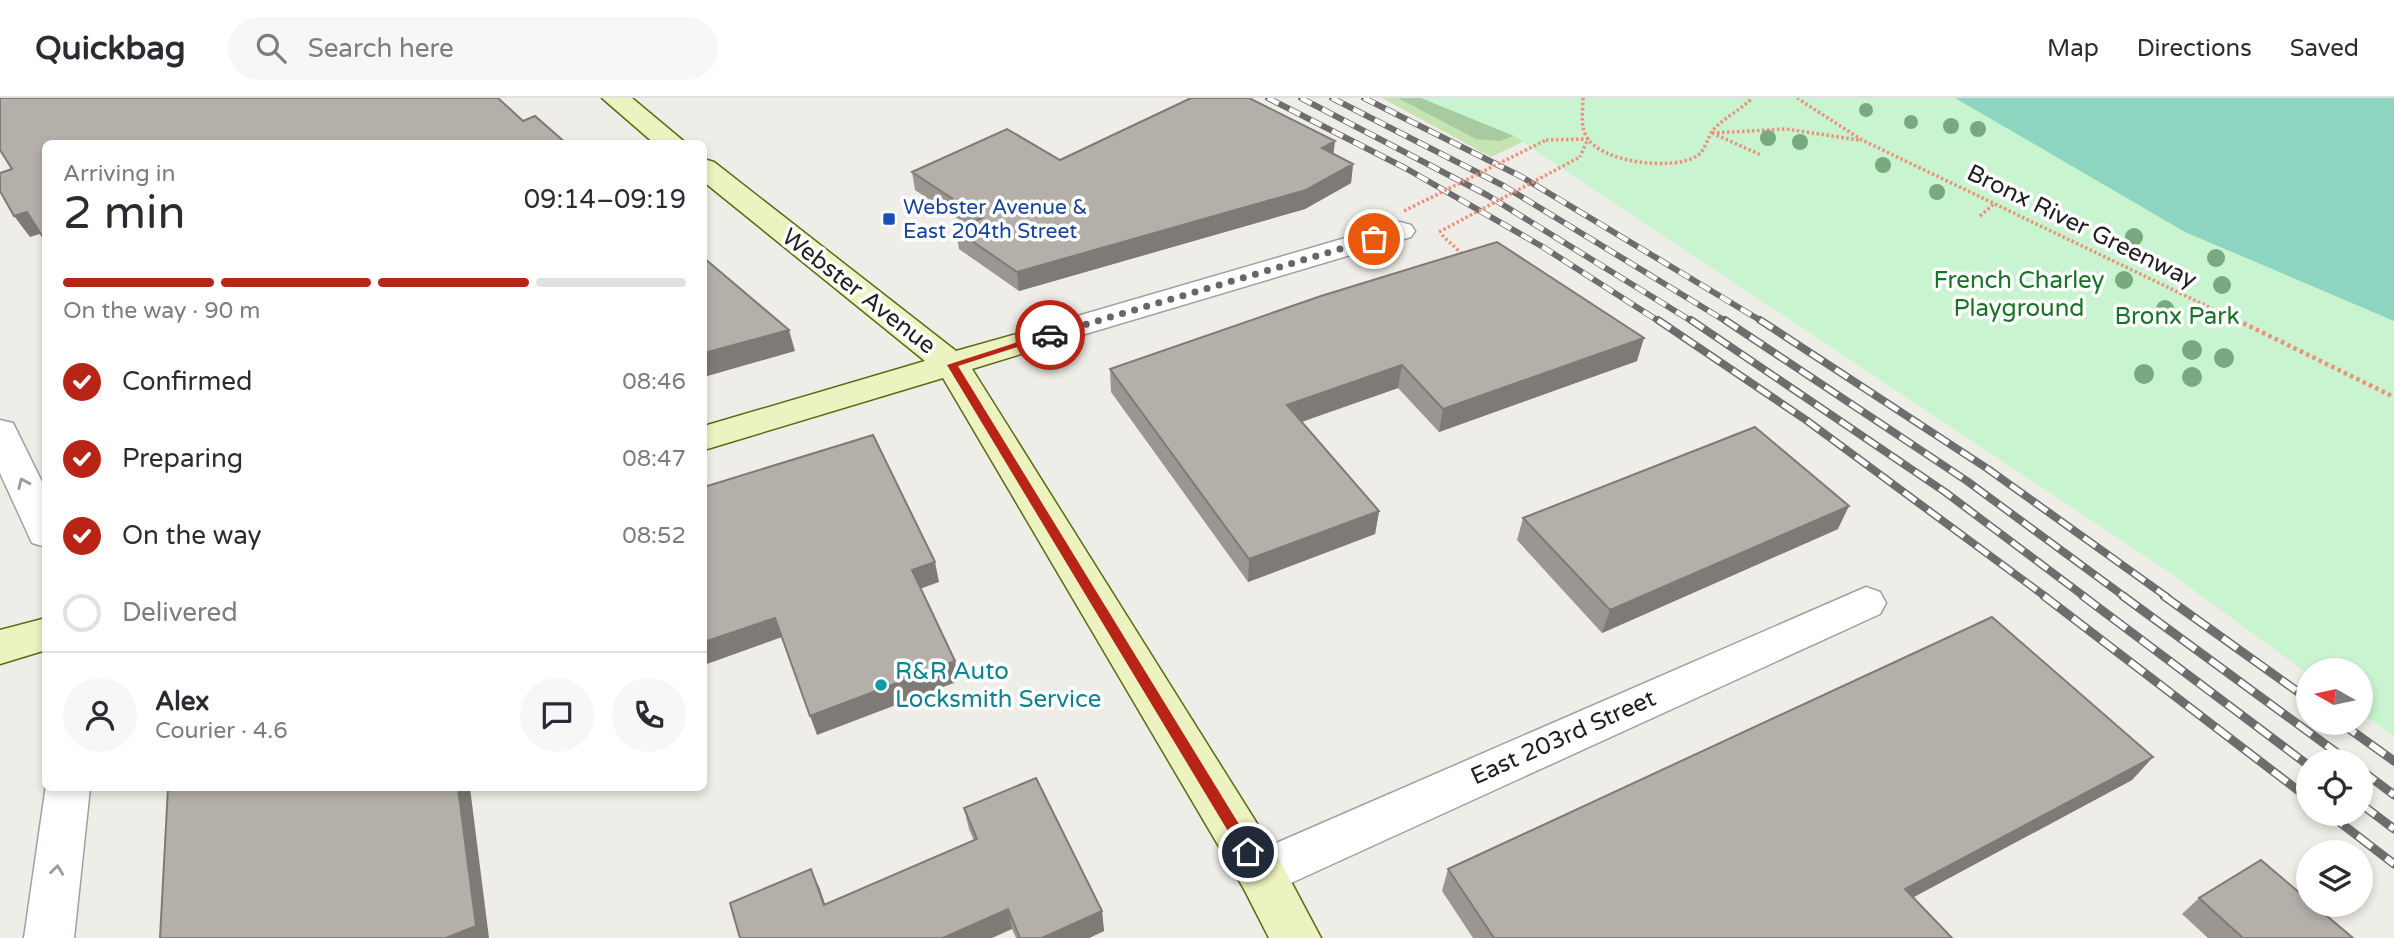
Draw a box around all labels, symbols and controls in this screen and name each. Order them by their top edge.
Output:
search box [228,17,718,80]
text: Quickbag [35,29,186,68]
icon: search [252,29,290,67]
text: Search here [308,33,454,64]
text: Map [2047,34,2099,63]
text: Directions [2137,34,2252,63]
text: Saved [2290,34,2359,63]
street label: Bronx River Greenway [1962,158,2201,295]
text: Arriving in [63,160,176,188]
text: 09:14–09:19 [524,184,686,215]
text: 2 min [63,186,186,241]
place label: Webster Avenue & East 204th Street [903,195,1088,244]
pin [1344,209,1404,269]
marker: Webster Avenue & East 204th Street [881,211,897,227]
icon: bag [1355,220,1393,258]
street label: Webster Avenue [776,222,941,360]
park label: French Charley Playground [1934,266,2105,323]
text: On the way · 90 m [63,297,260,325]
courier [1015,300,1085,370]
park label: Bronx Park [2115,302,2240,331]
icon: car [1031,316,1069,354]
icon: check [63,363,101,401]
text: Confirmed [122,366,252,397]
text: 08:46 [622,368,686,396]
icon: check [63,440,101,478]
text: Preparing [122,443,243,474]
text: 08:47 [622,445,686,473]
one-way arrow [17,478,31,490]
icon: check [63,517,101,555]
text: On the way [122,520,262,551]
text: 08:52 [622,522,686,550]
text: Delivered [122,597,238,628]
place label: R&R Auto Locksmith Service [895,657,1101,714]
north arrow [2296,658,2373,735]
map controls [2296,658,2373,917]
marker: R&R Auto Locksmith Service [873,677,889,693]
button: person [63,678,137,752]
button: chat [520,678,594,752]
button: phone [612,678,686,752]
street label: East 203rd Street [1466,684,1660,791]
text: Alex [155,686,209,717]
text: Courier · 4.6 [155,717,288,745]
button: locate [2296,749,2373,826]
pin [1218,822,1278,882]
icon: home [1229,833,1267,871]
button: layers [2296,840,2373,917]
one-way arrow [50,864,65,876]

